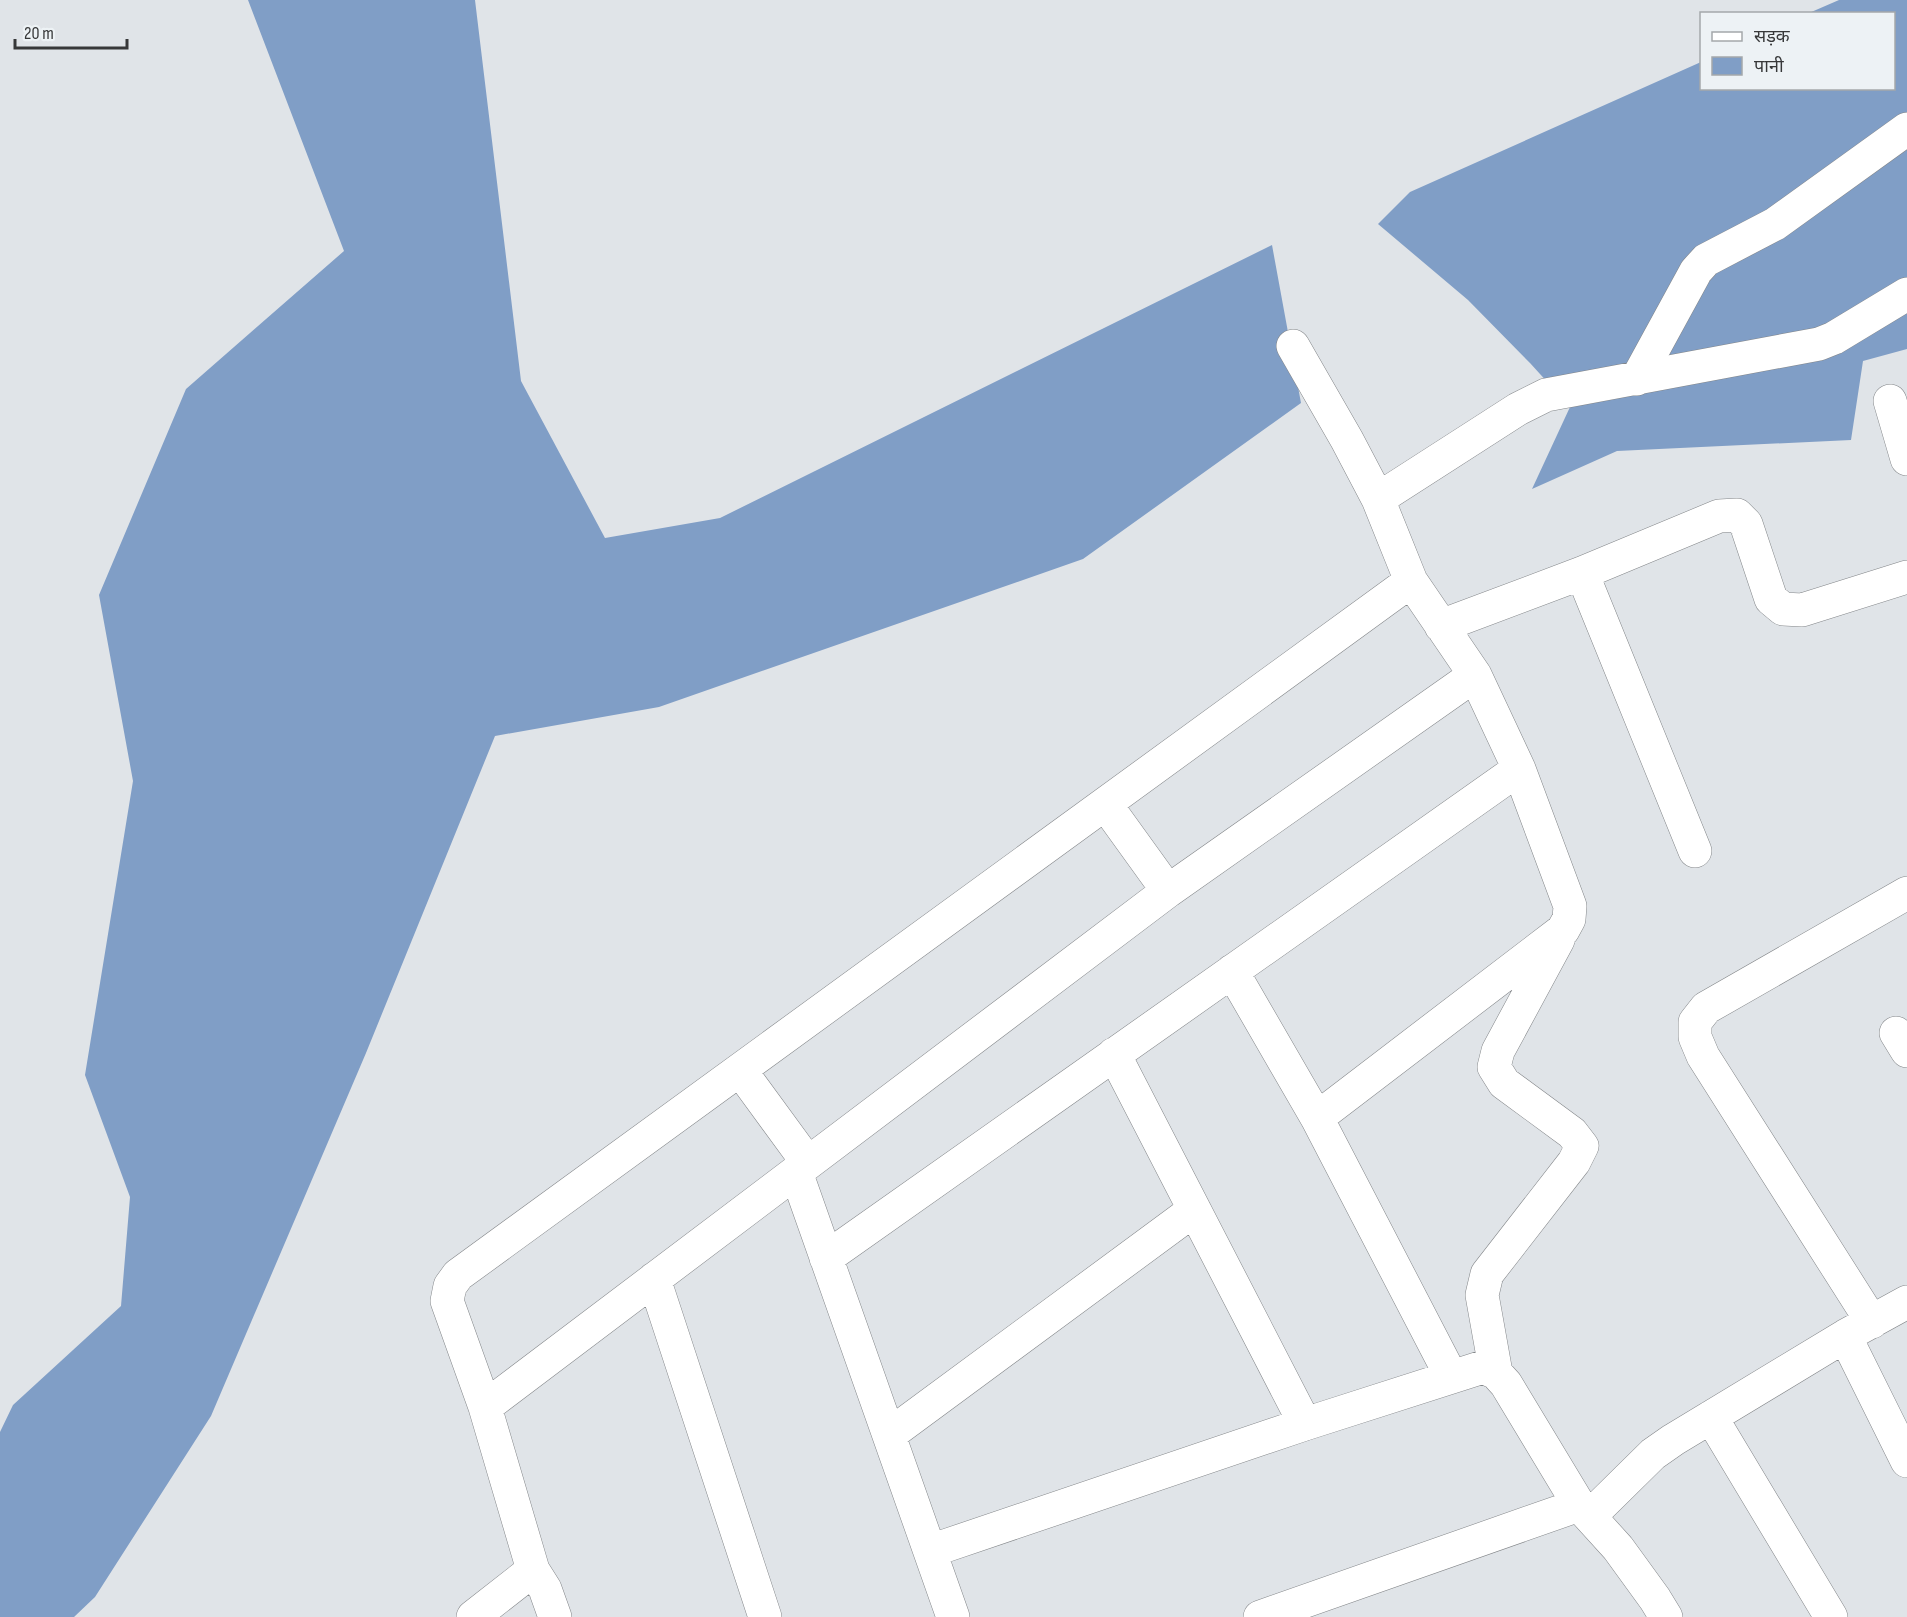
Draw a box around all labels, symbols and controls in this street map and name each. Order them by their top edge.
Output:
scale bar [15,12,128,50]
legend [1700,12,1895,90]
text: 20 m [24,23,54,44]
text: सड़क [1754,26,1791,47]
text: पानी [1754,56,1784,77]

